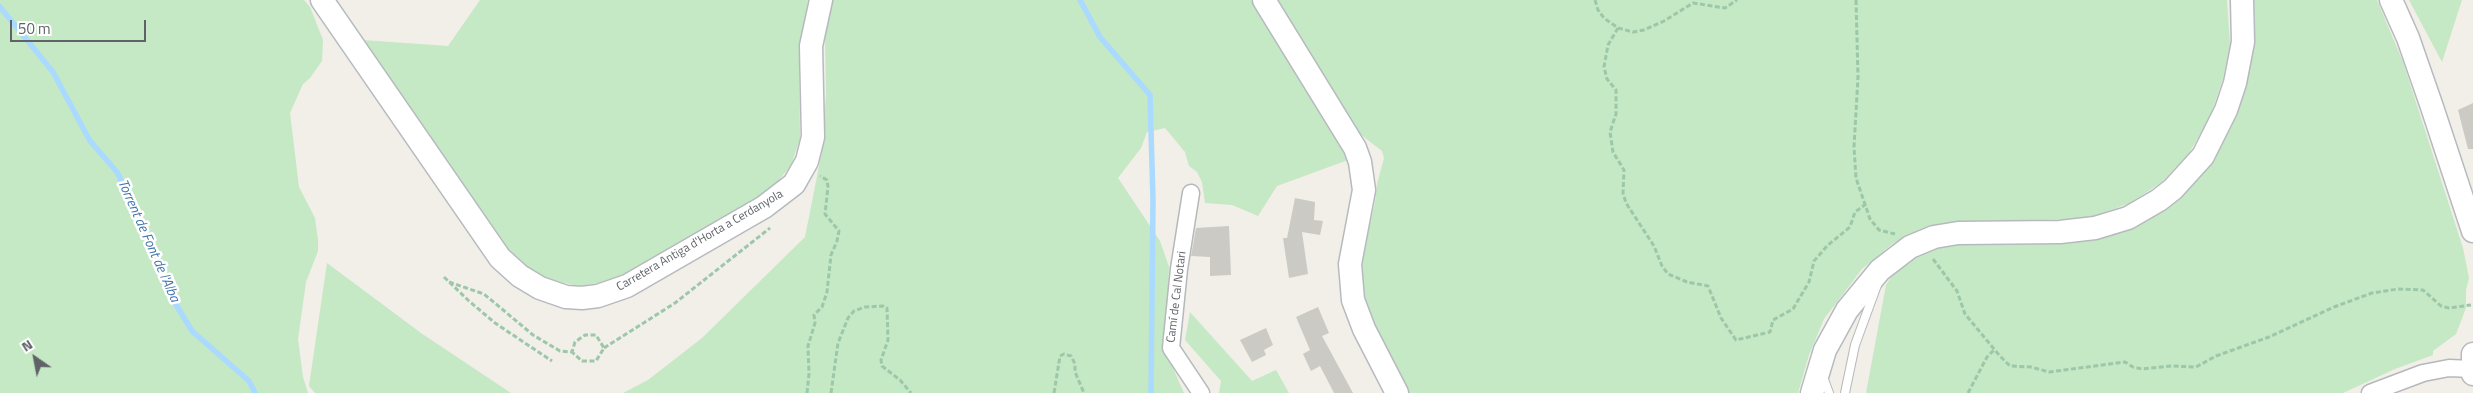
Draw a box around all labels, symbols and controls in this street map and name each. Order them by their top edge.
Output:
scale bar [12,10,149,42]
text: 50 m [18,17,51,40]
water label: Torrent de Font de l'Alba [113,177,183,305]
street label: Carretera Antiga d'Horta a Cerdanyola [614,187,786,295]
street label: Camí de Cal Notari [1164,250,1190,344]
north arrow [10,333,60,383]
text: N [17,334,36,356]

